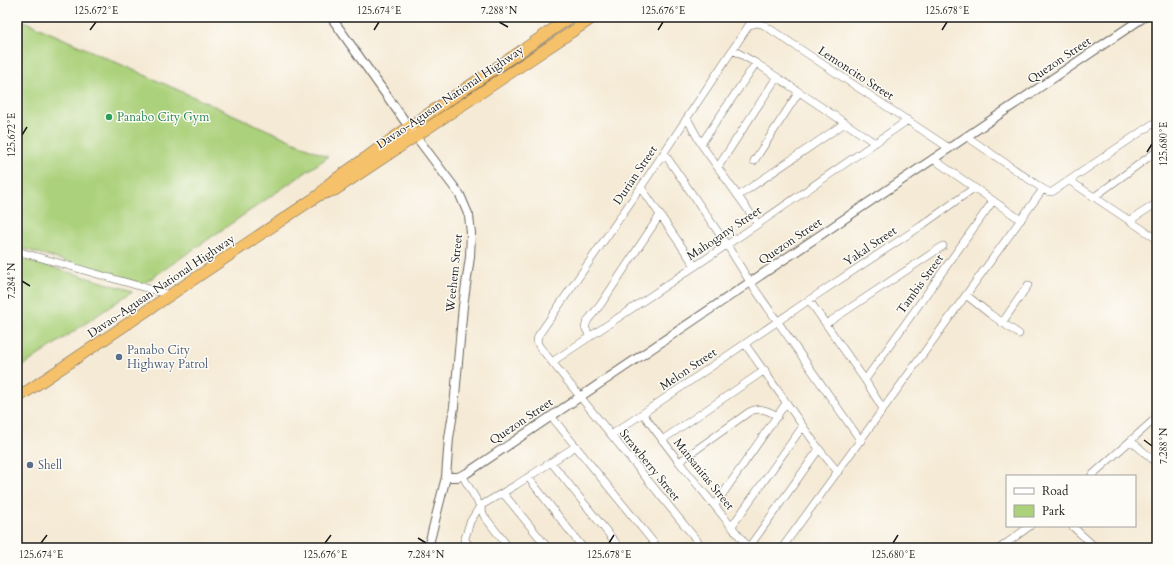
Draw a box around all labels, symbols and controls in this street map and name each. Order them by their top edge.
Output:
text: 125.672°E [74,4,118,18]
text: 125.674°E [357,4,401,18]
text: 7.288°N [481,4,518,18]
text: 125.676°E [641,4,685,18]
text: 125.678°E [925,4,969,18]
street label: Quezon Street [1024,33,1094,87]
street label: Davao-Agusan National Highway [373,41,527,152]
street label: Lemoncito Street [815,42,897,104]
place label: Panabo City Gym [117,109,210,125]
marker: Panabo City Gym [104,112,114,122]
text: 125.672°E [5,113,19,157]
text: 125.680°E [1157,122,1171,166]
street label: Durian Street [609,142,661,208]
street label: Mahogany Street [684,202,765,264]
street label: Quezon Street [755,214,825,268]
street label: Yakal Street [840,222,900,270]
street label: Davao-Agusan National Highway [84,230,238,341]
street label: Weehem Street [442,233,466,314]
street label: Tambis Street [893,251,947,317]
text: 7.284°N [5,262,19,299]
place label: Panabo City Highway Patrol [127,342,208,372]
street label: Melon Street [656,344,720,394]
marker: Panabo City Highway Patrol [114,352,124,362]
street label: Quezon Street [486,394,556,448]
street label: Strawberry Street [616,426,684,504]
text: 7.288°N [1157,427,1171,464]
street label: Mansanitas Street [670,435,738,513]
place label: Shell [38,457,62,473]
marker: Shell [25,460,35,470]
legend [1006,475,1136,527]
text: Road [1042,483,1069,499]
text: Park [1042,503,1066,519]
text: 125.674°E [19,548,63,562]
text: 125.676°E [303,548,347,562]
text: 7.284°N [408,548,445,562]
text: 125.678°E [587,548,631,562]
text: 125.680°E [871,548,915,562]

